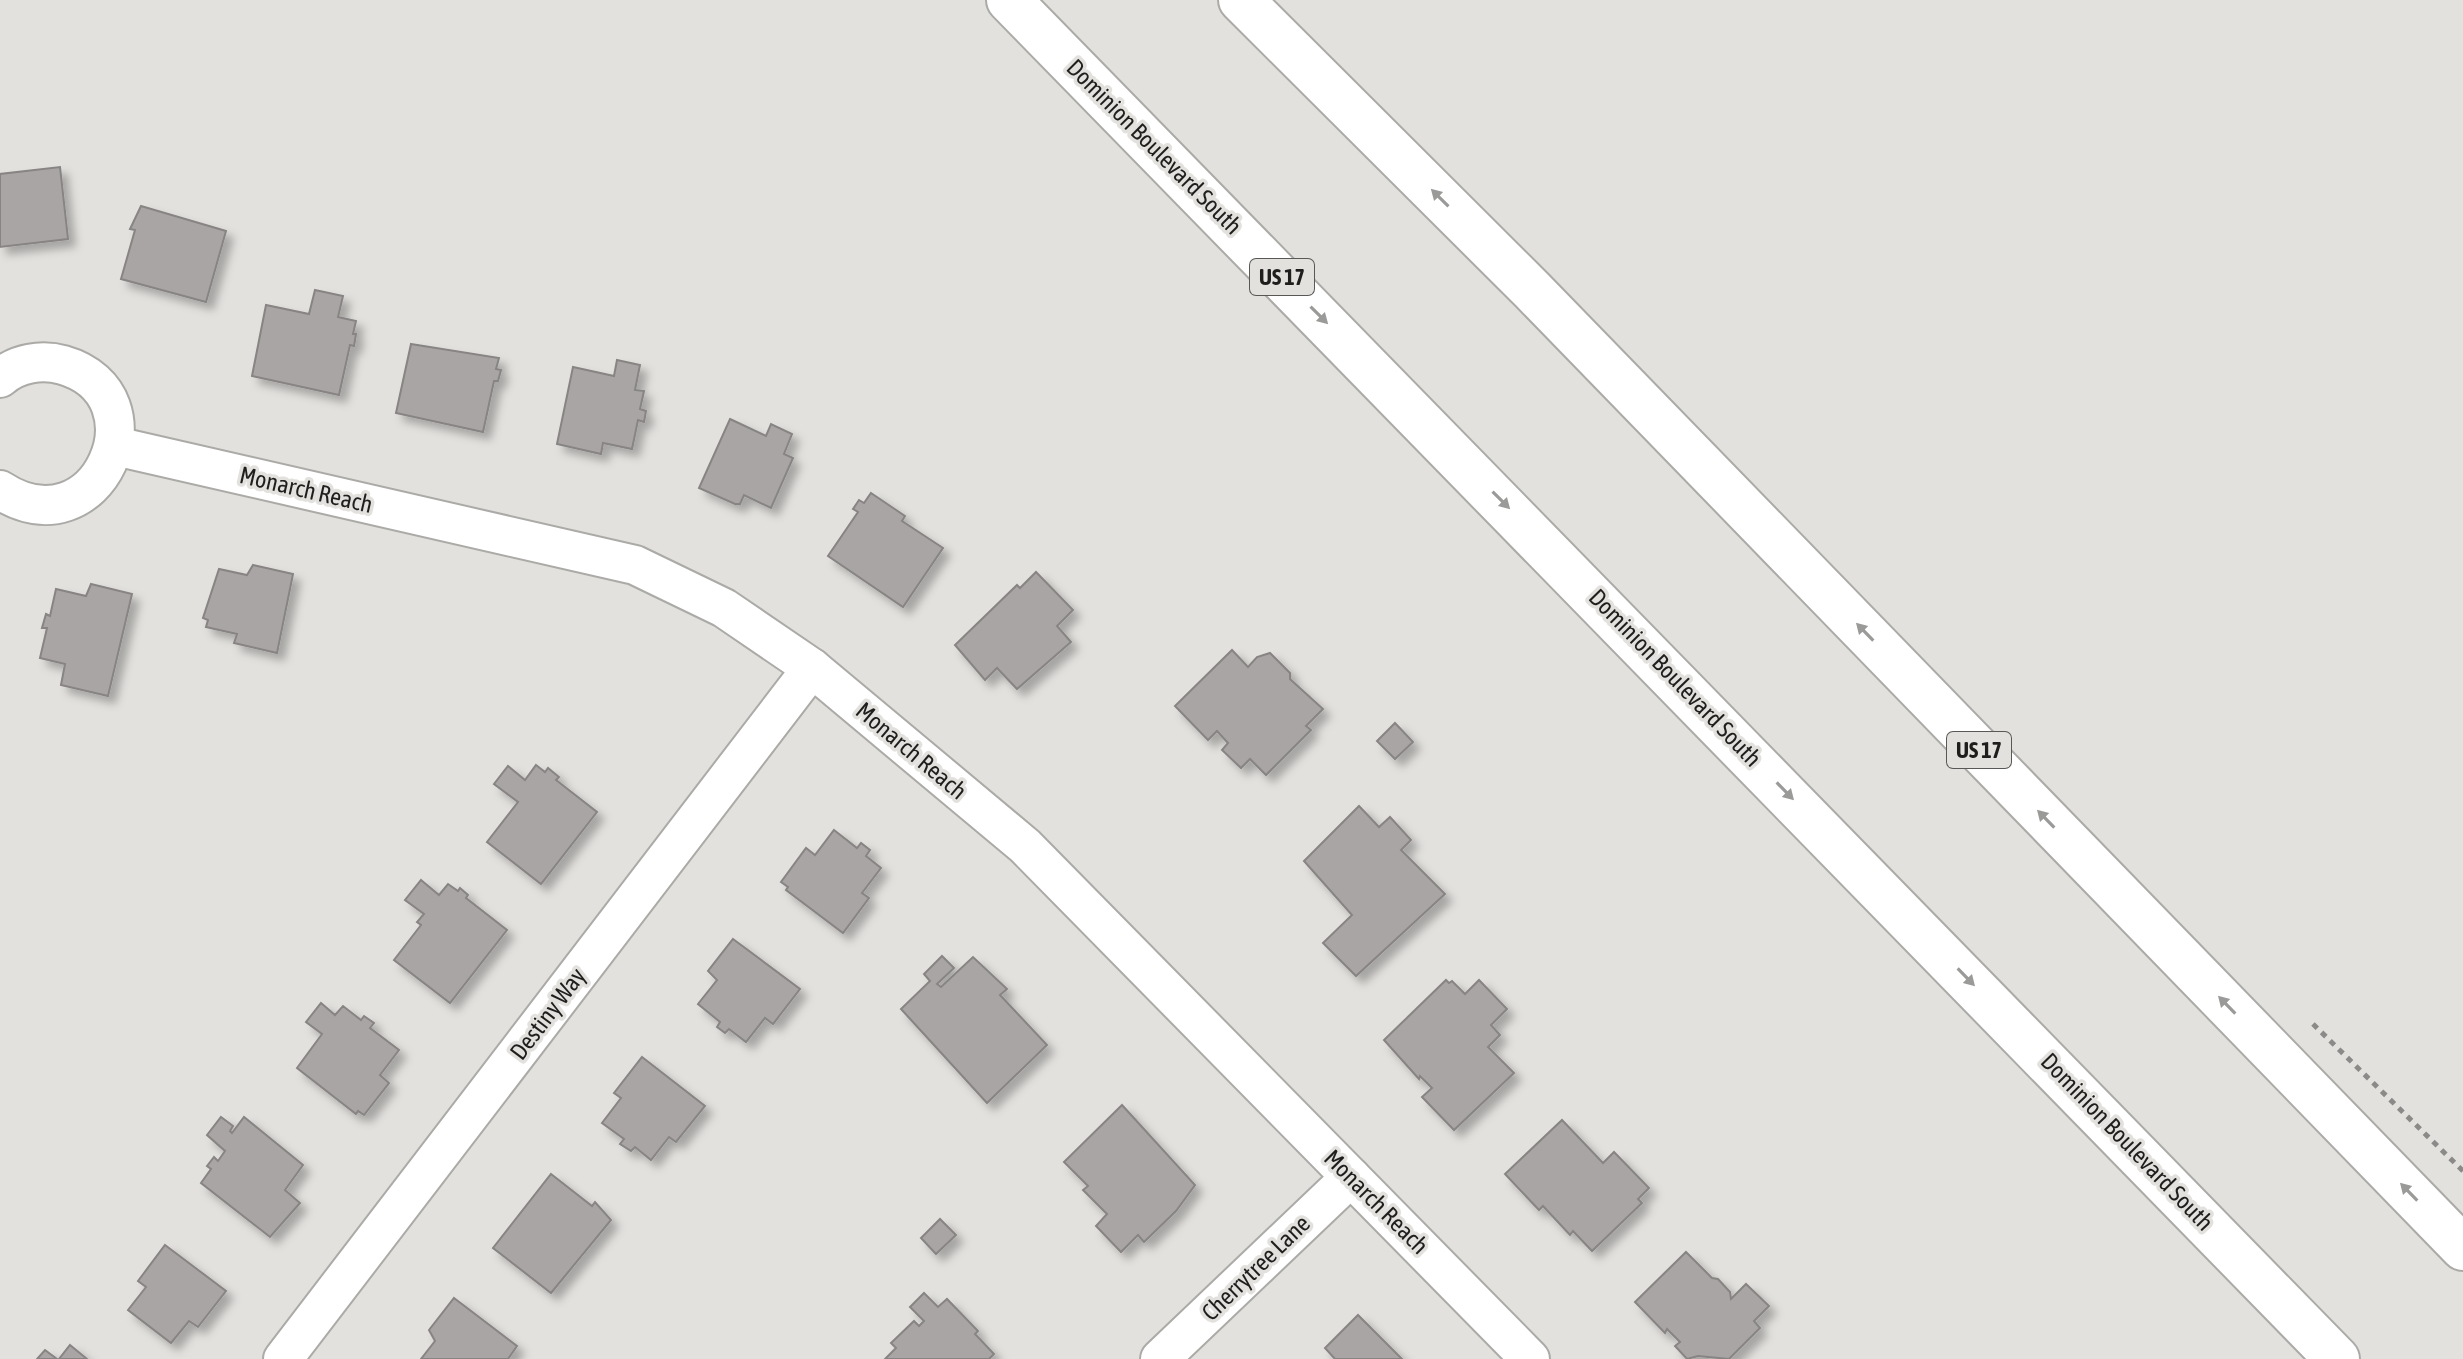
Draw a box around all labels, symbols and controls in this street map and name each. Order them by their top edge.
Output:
street label: Dominion Boulevard South [1061,54,1247,240]
one-way arrow [1431,189,1450,208]
road number: US 17 [1250,259,1314,295]
one-way arrow [1309,305,1328,324]
street label: Monarch Reach [237,461,375,518]
one-way arrow [1492,490,1510,509]
street label: Dominion Boulevard South [1584,583,1767,772]
one-way arrow [1856,623,1874,642]
street label: Monarch Reach [851,697,972,805]
road number: US 17 [1947,732,2011,768]
one-way arrow [1775,781,1794,800]
one-way arrow [2037,810,2056,829]
street label: Destiny Way [504,962,591,1065]
one-way arrow [1957,967,1975,986]
one-way arrow [2219,996,2237,1015]
street label: Dominion Boulevard South [2036,1047,2219,1236]
street label: Monarch Reach [1319,1144,1434,1259]
one-way arrow [2400,1183,2418,1202]
street label: Cherrytree Lane [1196,1210,1315,1326]

